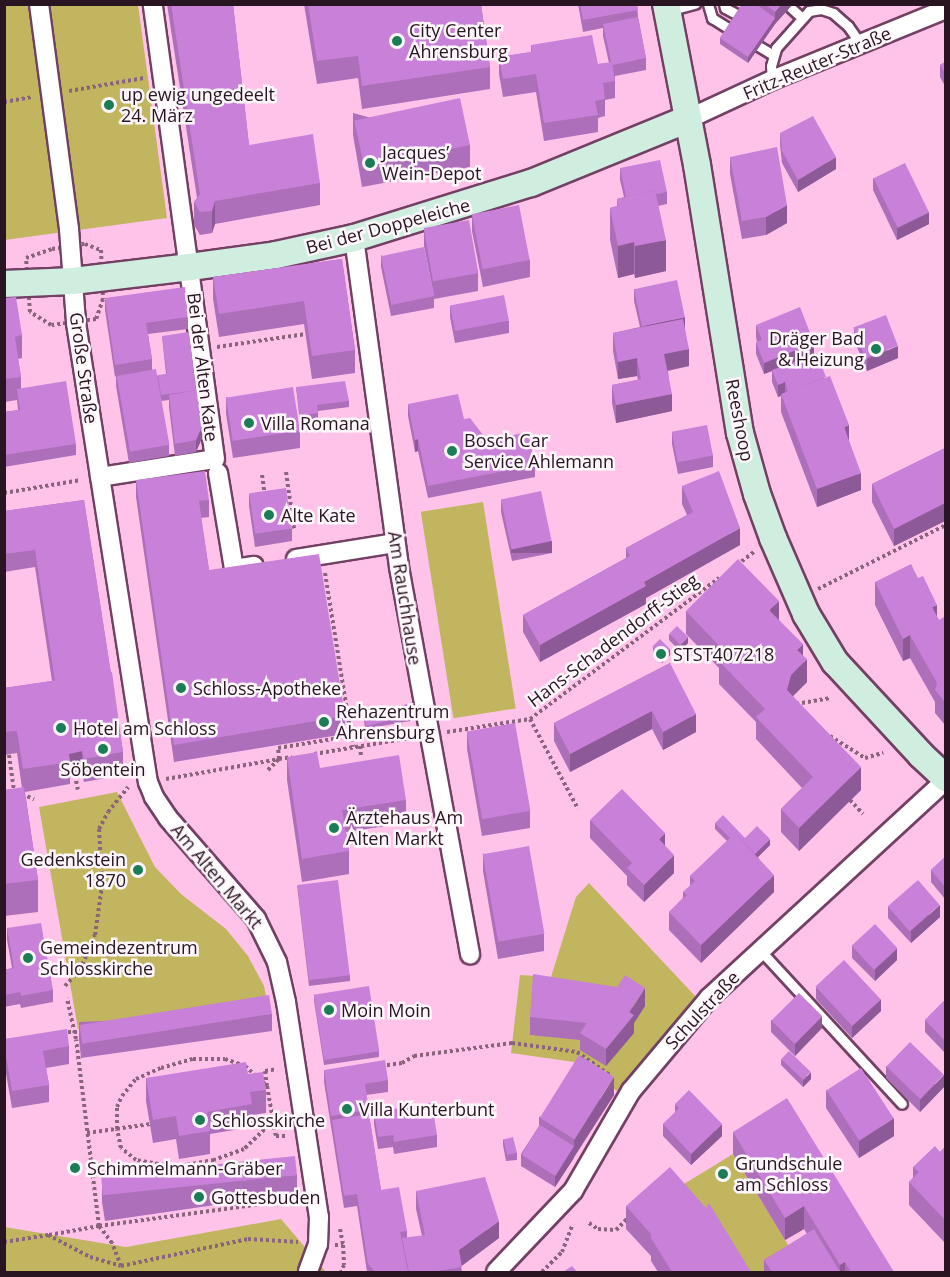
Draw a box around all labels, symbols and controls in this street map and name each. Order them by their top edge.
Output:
place label: City Center Ahrensburg [409,20,508,63]
street label: Fritz-Reuter-Straße [740,22,894,104]
marker: City Center Ahrensburg [390,34,404,48]
place label: up ewig ungedeelt 24. März [121,84,275,127]
marker: up ewig ungedeelt 24. März [102,98,116,112]
place label: Jacques’ Wein-Depot [382,142,482,184]
marker: Jacques’ Wein-Depot [363,156,377,170]
street label: Bei der Doppeleiche [304,194,472,258]
street label: Bei der Alten Kate [183,291,223,443]
street label: Große Straße [65,311,103,425]
place label: Dräger Bad & Heizung [769,328,864,370]
marker: Dräger Bad & Heizung [869,342,883,356]
street label: Reeshoop [721,377,759,463]
place label: Villa Romana [261,412,370,434]
marker: Villa Romana [242,416,256,430]
place label: Bosch Car Service Ahlemann [464,430,614,472]
marker: Bosch Car Service Ahlemann [445,444,459,458]
place label: Alte Kate [281,504,356,526]
marker: Alte Kate [262,508,276,522]
street label: Am Rauchhause [384,529,426,667]
street label: Hans-Schadendorff-Stieg [523,569,703,711]
place label: STST407218 [673,643,774,665]
marker: STST407218 [654,647,668,661]
place label: Schloss-Apotheke [193,677,341,699]
marker: Schloss-Apotheke [174,681,188,695]
place label: Rehazentrum Ahrensburg [336,701,449,744]
marker: Rehazentrum Ahrensburg [317,715,331,729]
place label: Hotel am Schloss [73,717,216,739]
marker: Hotel am Schloss [54,721,68,735]
marker: Söbentein [96,742,110,756]
place label: Söbentein [61,758,145,780]
place label: Ärztehaus Am Alten Markt [346,807,463,850]
street label: Am Alten Markt [167,819,267,933]
marker: Ärztehaus Am Alten Markt [327,821,341,835]
place label: Gedenkstein 1870 [21,849,126,892]
marker: Gedenkstein 1870 [131,863,145,877]
place label: Gemeindezentrum Schlosskirche [40,937,198,980]
marker: Gemeindezentrum Schlosskirche [21,951,35,965]
street label: Schulstraße [660,967,744,1053]
place label: Moin Moin [341,999,431,1021]
marker: Moin Moin [322,1003,336,1017]
place label: Villa Kunterbunt [359,1098,495,1120]
marker: Villa Kunterbunt [340,1102,354,1116]
place label: Schlosskirche [212,1109,325,1131]
marker: Schlosskirche [193,1113,207,1127]
place label: Grundschule am Schloss [735,1153,842,1196]
place label: Schimmelmann-Gräber [87,1157,283,1179]
marker: Schimmelmann-Gräber [68,1161,82,1175]
marker: Grundschule am Schloss [716,1167,730,1181]
place label: Gottesbuden [211,1186,321,1208]
marker: Gottesbuden [192,1190,206,1204]

